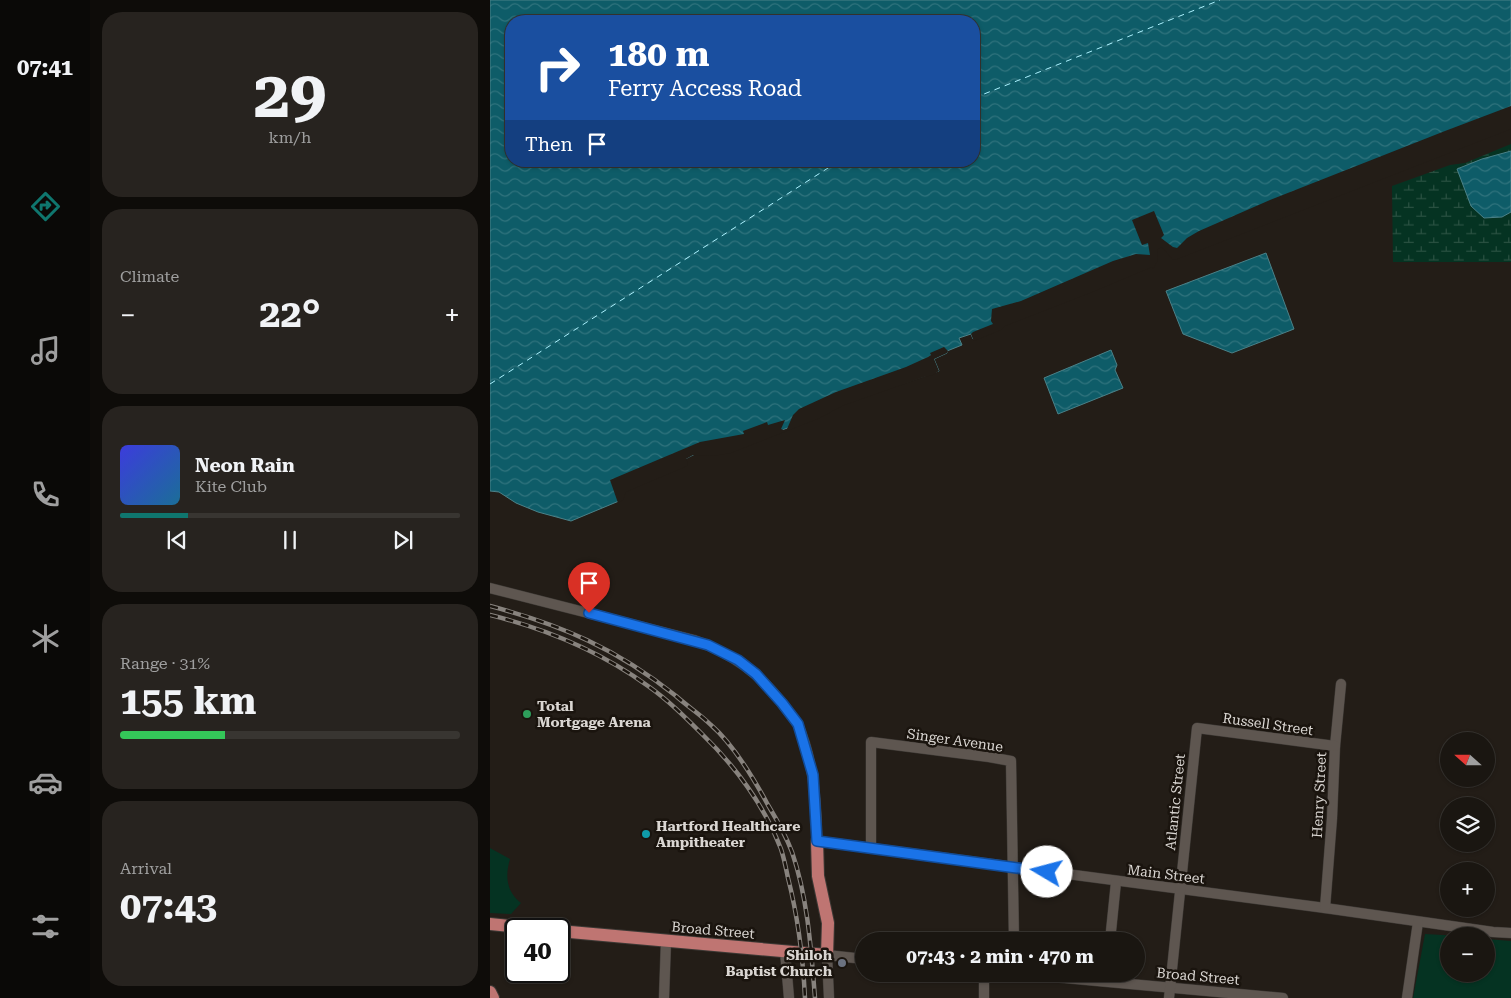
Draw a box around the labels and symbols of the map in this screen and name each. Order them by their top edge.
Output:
pin [568,562,610,613]
place label: Total Mortgage Arena [537,698,652,730]
marker: Total Mortgage Arena [521,708,533,720]
street label: Russell Street [1222,710,1314,738]
street label: Singer Avenue [906,725,1004,755]
north arrow [1440,732,1495,788]
street label: Henry Street [1309,752,1329,838]
street label: Atlantic Street [1162,753,1188,851]
place label: Hartford Healthcare Ampitheater [656,818,800,850]
marker: Hartford Healthcare Ampitheater [640,828,652,840]
position arrow [1020,845,1072,897]
street label: Main Street [1126,861,1206,887]
speed limit sign: 40 [505,918,570,983]
street label: Broad Street [671,918,755,942]
place label: Shiloh Baptist Church [725,947,833,979]
marker: Shiloh Baptist Church [836,957,848,969]
street label: Broad Street [1156,964,1240,988]

